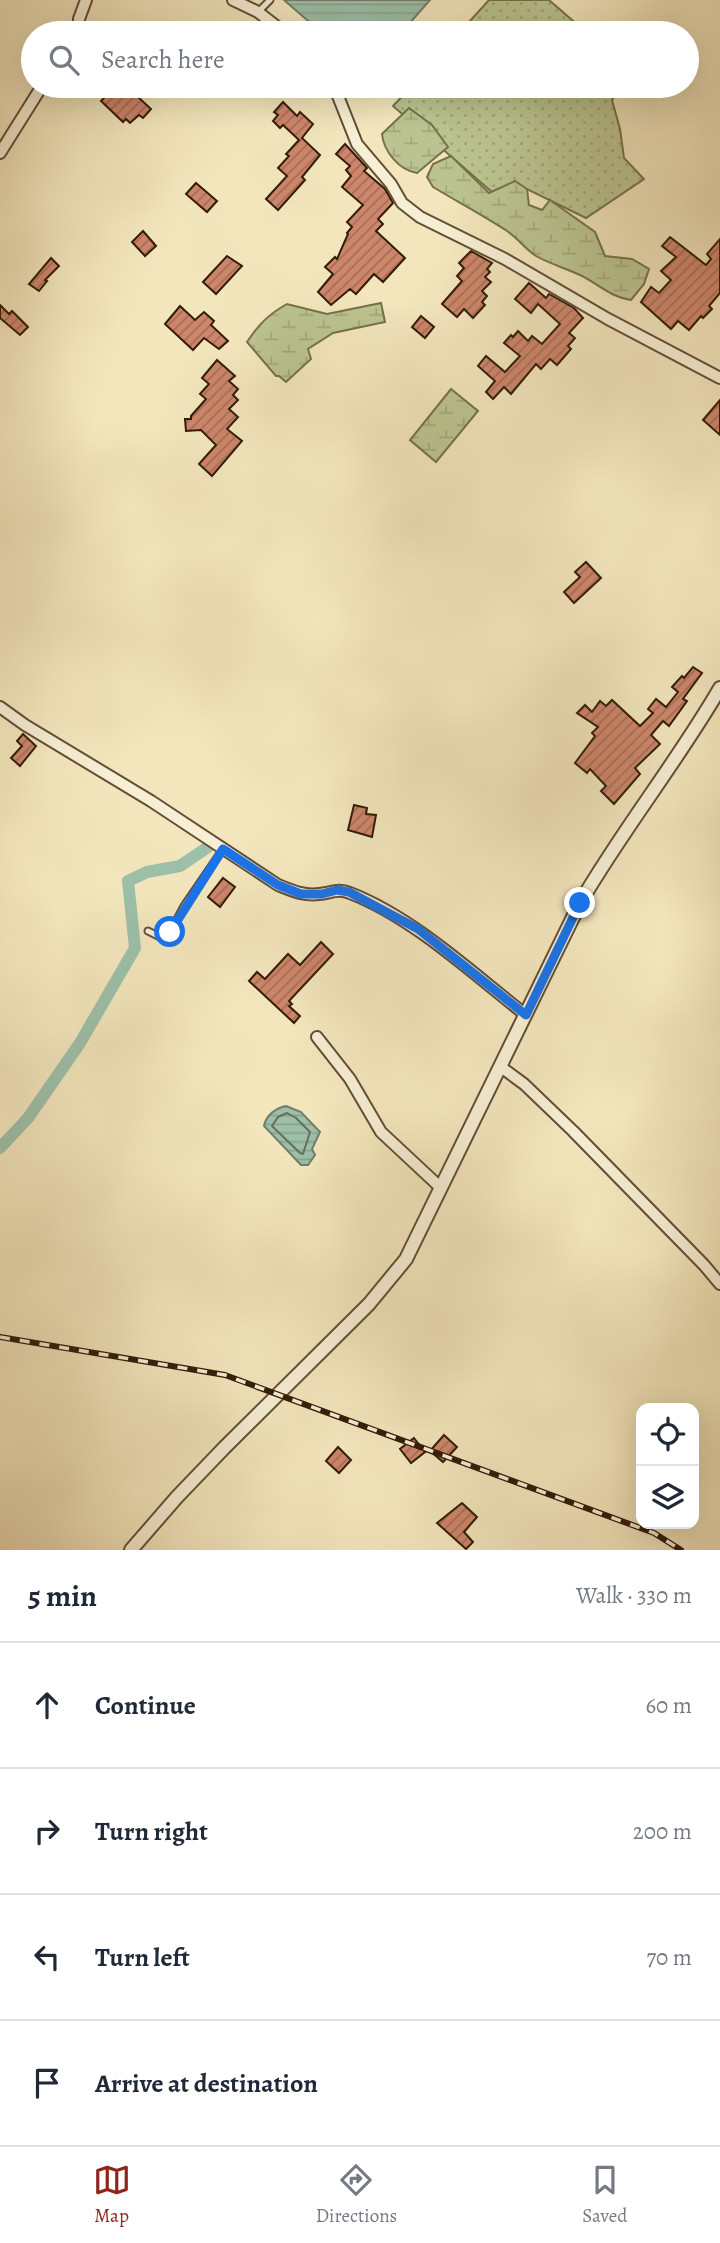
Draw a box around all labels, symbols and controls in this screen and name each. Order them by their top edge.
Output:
search box [21,21,699,98]
icon: search [45,41,83,79]
text: Search here [101,42,225,77]
route end [564,887,595,918]
route start [154,916,185,947]
map controls [636,1403,699,1529]
button: locate [636,1403,699,1466]
button: layers [636,1466,699,1529]
text: 5 min [28,1576,97,1616]
text: Walk · 330 m [576,1580,692,1611]
icon: ahead [28,1686,66,1724]
text: Continue [95,1688,196,1723]
text: 60 m [645,1690,692,1721]
icon: right [28,1812,66,1850]
text: Turn right [95,1814,208,1849]
text: 200 m [633,1816,692,1847]
icon: left [28,1938,66,1976]
text: Turn left [95,1940,190,1975]
text: 70 m [646,1942,692,1973]
icon: arrive [28,2064,66,2102]
text: Arrive at destination [95,2066,318,2101]
tab: Map [93,2161,131,2229]
tab: Directions [316,2161,397,2229]
tab: Saved [582,2161,627,2229]

